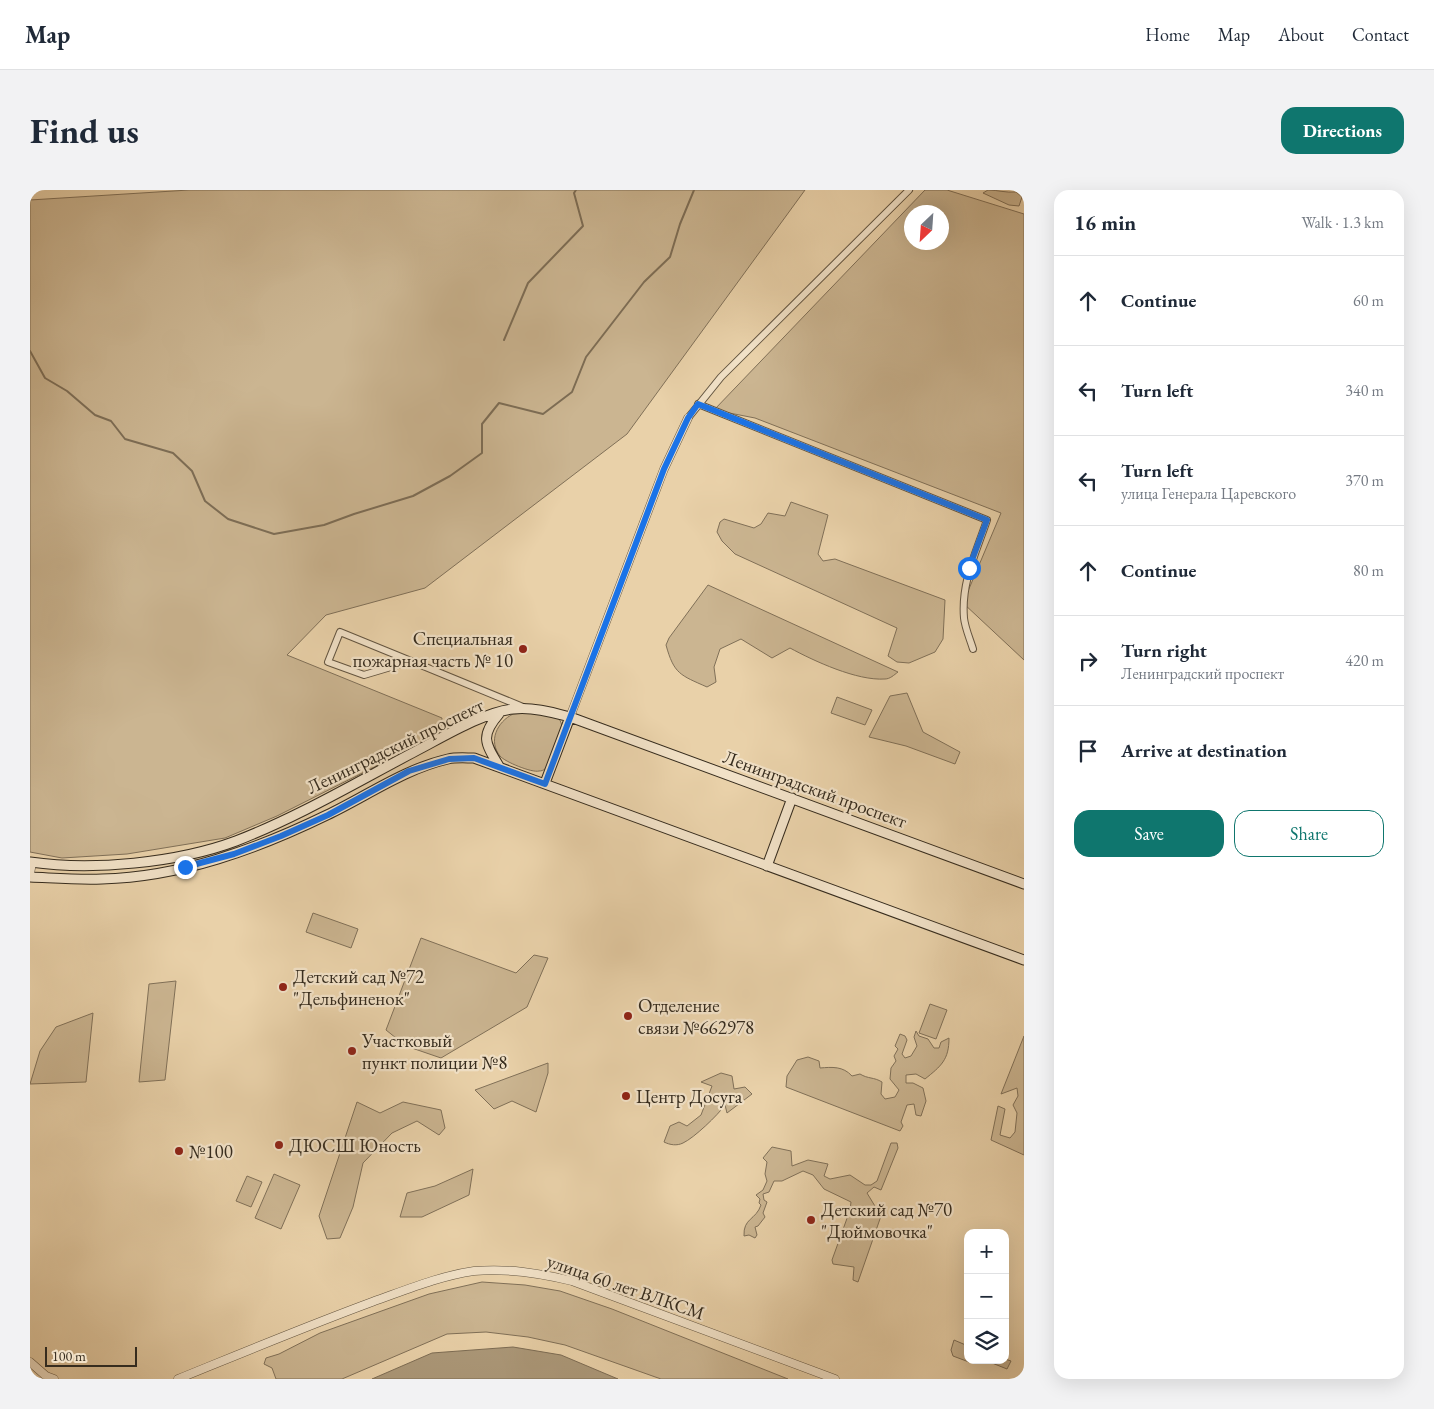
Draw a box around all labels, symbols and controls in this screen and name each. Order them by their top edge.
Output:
text: Map [25,19,70,50]
text: Home [1145,23,1190,46]
text: Map [1218,23,1250,46]
text: About [1278,23,1324,46]
text: Contact [1352,23,1409,46]
button: Directions [1281,107,1404,154]
text: Find us [30,108,139,153]
north arrow [904,205,949,250]
text: 16 min [1074,209,1136,236]
text: Walk · 1.3 km [1301,212,1384,233]
icon: ahead [1074,287,1102,315]
text: Continue [1121,288,1196,313]
text: 60 m [1353,290,1384,311]
icon: left [1074,377,1102,405]
text: Turn left [1121,378,1193,403]
text: 340 m [1345,380,1384,401]
text: Turn left [1121,458,1193,483]
icon: left [1074,467,1102,495]
text: 370 m [1345,470,1384,491]
text: улица Генерала Царевского [1121,483,1296,504]
route start [958,557,981,580]
icon: ahead [1074,557,1102,585]
text: Continue [1121,558,1196,583]
text: 80 m [1353,560,1384,581]
place label: Специальная пожарная часть № 10 [353,626,514,673]
text: Turn right [1121,638,1207,663]
marker: Специальная пожарная часть № 10 [517,643,529,655]
icon: right [1074,647,1102,675]
text: 420 m [1345,650,1384,671]
text: Ленинградский проспект [1121,663,1284,684]
street label: Ленинградский проспект [302,692,488,800]
icon: arrive [1074,737,1102,765]
text: Arrive at destination [1121,738,1287,763]
street label: Ленинградский проспект [720,744,910,834]
button: Save [1074,810,1224,857]
button: Share [1234,810,1384,857]
route end [174,856,197,879]
place label: Детский сад №72 "Дельфиненок" [293,964,424,1011]
marker: Детский сад №72 "Дельфиненок" [277,981,289,993]
place label: Отделение связи №662978 [638,993,754,1040]
marker: Отделение связи №662978 [622,1010,634,1022]
place label: Участковый пункт полиции №8 [361,1028,507,1075]
marker: Участковый пункт полиции №8 [346,1045,358,1057]
place label: Центр Досуга [636,1084,743,1109]
marker: Центр Досуга [620,1090,632,1102]
place label: ДЮСШ Юность [289,1133,421,1158]
place label: №100 [189,1139,233,1164]
marker: ДЮСШ Юность [273,1139,285,1151]
marker: №100 [173,1145,185,1157]
place label: Детский сад №70 "Дюймовочка" [821,1197,952,1244]
marker: Детский сад №70 "Дюймовочка" [805,1214,817,1226]
map controls [964,1229,1009,1364]
button: + [964,1229,1009,1274]
street label: улица 60 лет ВЛКСМ [544,1248,708,1326]
button: − [964,1274,1009,1319]
button: layers [964,1319,1009,1364]
scale bar [45,1344,138,1367]
text: 100 m [52,1347,86,1365]

